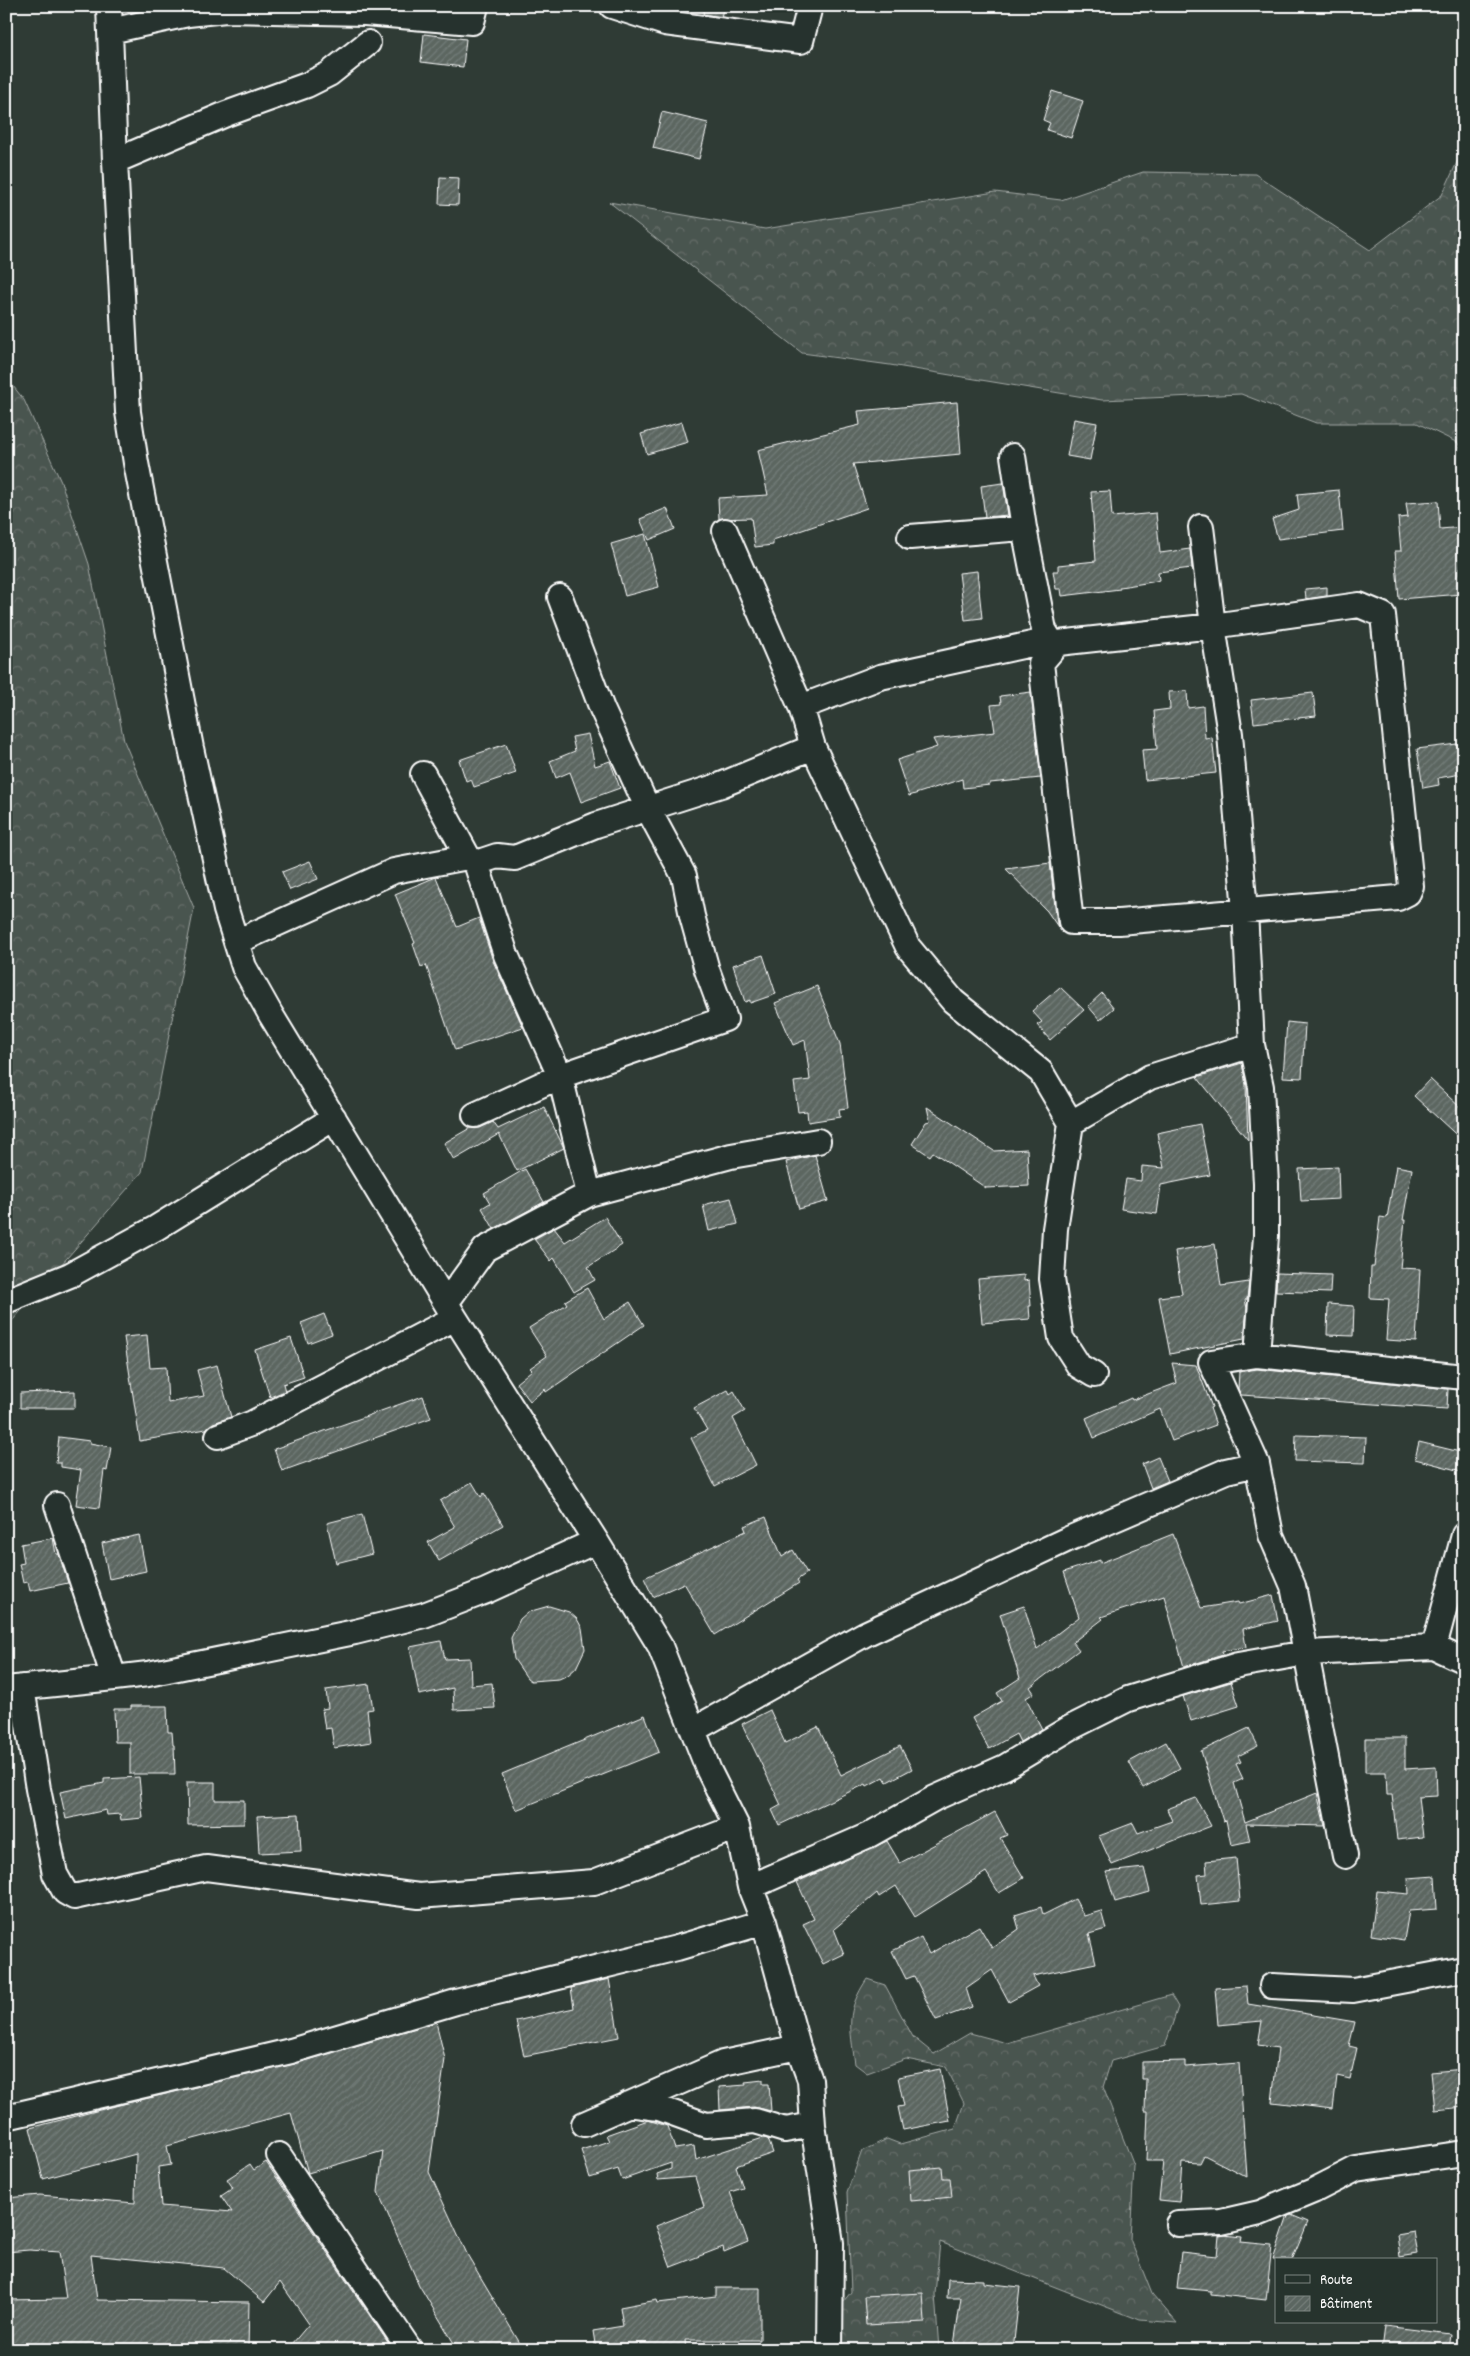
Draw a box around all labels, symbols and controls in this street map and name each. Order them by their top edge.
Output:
legend [1275,2258,1438,2324]
text: Route [1320,2270,1353,2292]
text: Bâtiment [1320,2294,1373,2316]

